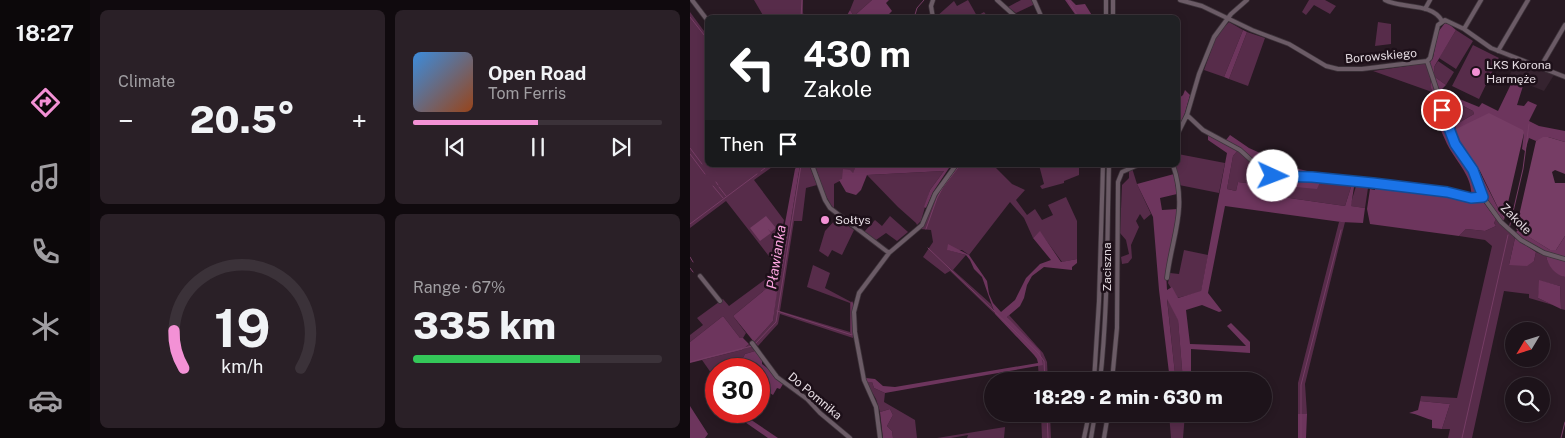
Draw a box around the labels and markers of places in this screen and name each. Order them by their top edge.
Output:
place label: LKS Korona Harmęże [1486,58,1551,86]
marker: LKS Korona Harmęże [1470,66,1482,78]
pin [1421,89,1463,131]
place label: Sołtys [835,213,871,227]
marker: Sołtys [819,214,831,226]

